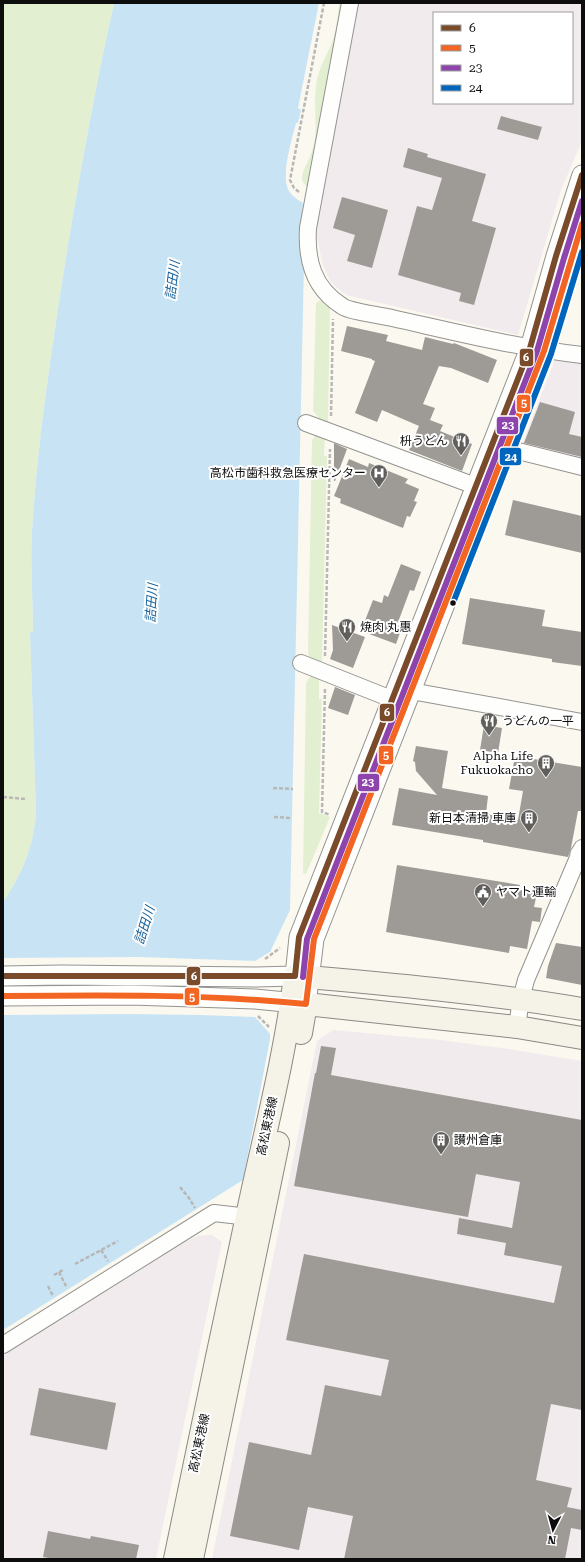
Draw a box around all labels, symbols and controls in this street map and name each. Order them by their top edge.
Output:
legend [433,12,573,104]
text: 6 [469,21,476,35]
text: 5 [469,41,476,55]
text: 23 [469,61,483,75]
text: 24 [469,81,483,95]
water label: 詰田川 [163,258,183,300]
line badge: 6 [519,348,534,367]
text: 6 [523,351,529,364]
line badge: 5 [516,394,531,413]
text: 5 [521,397,527,410]
line badge: 23 [496,416,519,435]
text: 23 [502,419,514,432]
restaurant icon: 枡うどん [451,431,471,456]
place label: 枡うどん [400,434,448,448]
line badge: 24 [499,447,522,466]
text: 24 [505,451,518,464]
hospital icon: 高松市歯科救急医療センター [369,463,389,488]
place label: 高松市歯科救急医療センター [210,466,366,480]
water label: 詰田川 [143,581,160,623]
unlabelled marker [448,598,458,608]
restaurant icon: 焼肉 丸惠 [337,617,357,642]
place label: 焼肉 丸惠 [360,620,411,634]
line badge: 6 [379,703,395,722]
text: 6 [384,706,390,719]
restaurant icon: うどんの一平 [479,711,499,736]
place label: うどんの一平 [502,714,574,728]
line badge: 5 [378,745,394,765]
text: 5 [383,749,389,762]
place label: Alpha Life Fukuokacho [461,749,533,777]
building icon: Alpha Life Fukuokacho [536,753,556,778]
line badge: 23 [357,773,380,792]
text: 23 [362,776,374,789]
building icon: 新日本清掃 車庫 [519,808,539,833]
place label: 新日本清掃 車庫 [429,811,516,825]
public building icon: ヤマト運輸 [473,882,493,907]
place label: ヤマト運輸 [496,885,556,899]
water label: 詰田川 [132,902,158,946]
line badge: 6 [186,966,201,986]
text: 6 [191,970,197,983]
line badge: 5 [184,987,200,1006]
text: 5 [189,991,195,1004]
street label: 高松東港線 [254,1095,280,1157]
building icon: 讃州倉庫 [431,1130,451,1155]
place label: 讃州倉庫 [454,1133,502,1147]
street label: 高松東港線 [186,1412,212,1474]
north arrow [533,1510,573,1550]
text: N [547,1532,557,1546]

